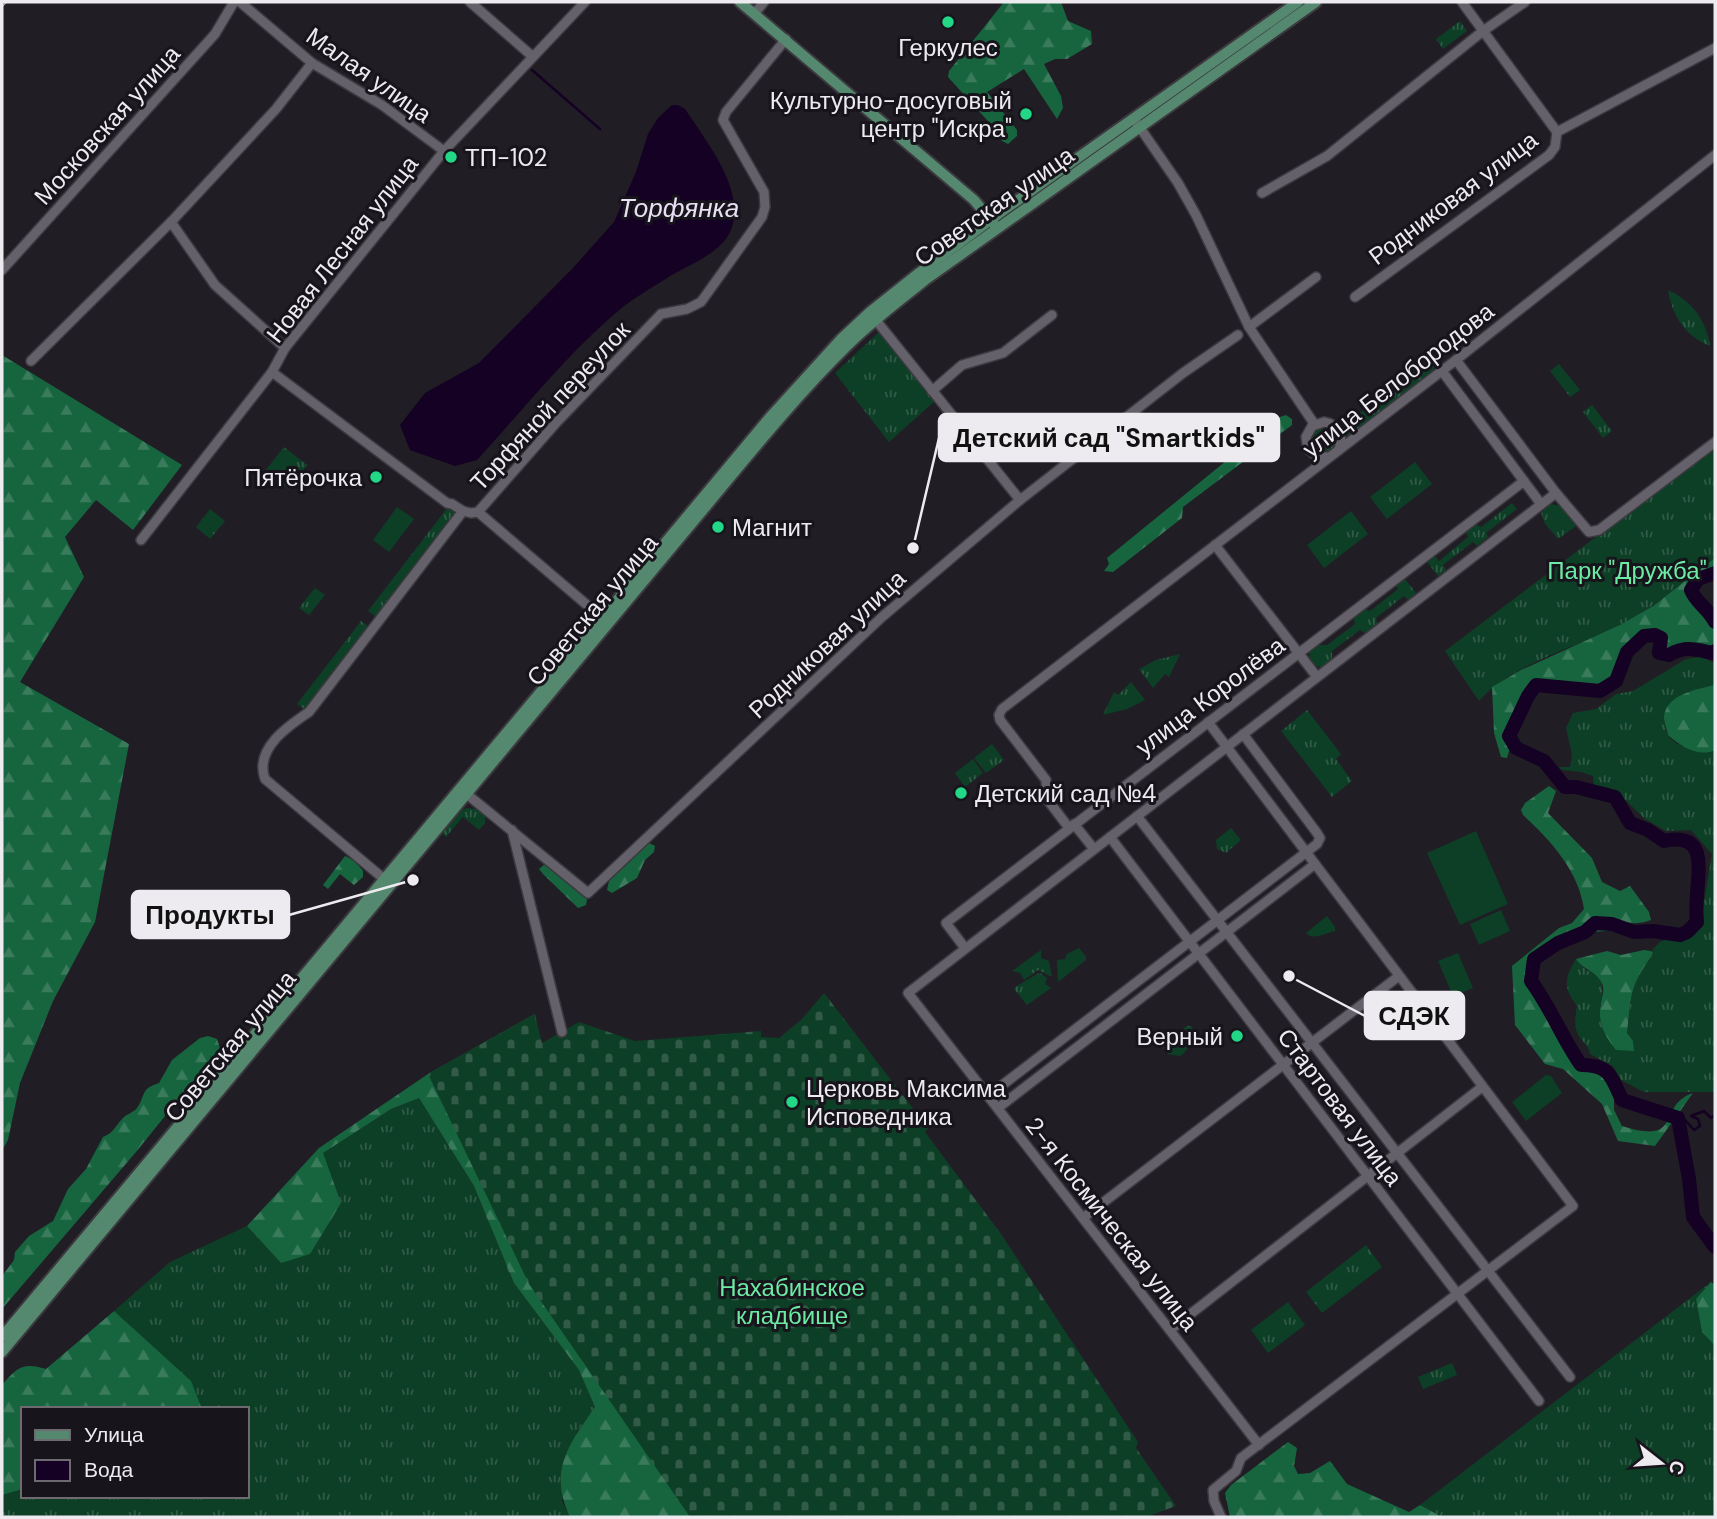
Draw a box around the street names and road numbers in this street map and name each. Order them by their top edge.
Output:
street label: Малая улица [300,20,438,130]
street label: Московская улица [27,38,187,211]
street label: Родниковая улица [1362,124,1544,272]
street label: Советская улица [908,139,1080,273]
street label: Новая Лесная улица [259,149,425,349]
street label: улица Белобородова [1296,295,1501,464]
street label: Торфяной переулок [463,314,637,497]
street label: Советская улица [520,527,665,692]
street label: Родниковая улица [742,563,913,725]
street label: улица Королёва [1129,629,1291,762]
street label: Советская улица [158,963,303,1128]
street label: Стартовая улица [1271,1022,1410,1193]
street label: 2-я Космическая улица [1019,1111,1206,1338]

